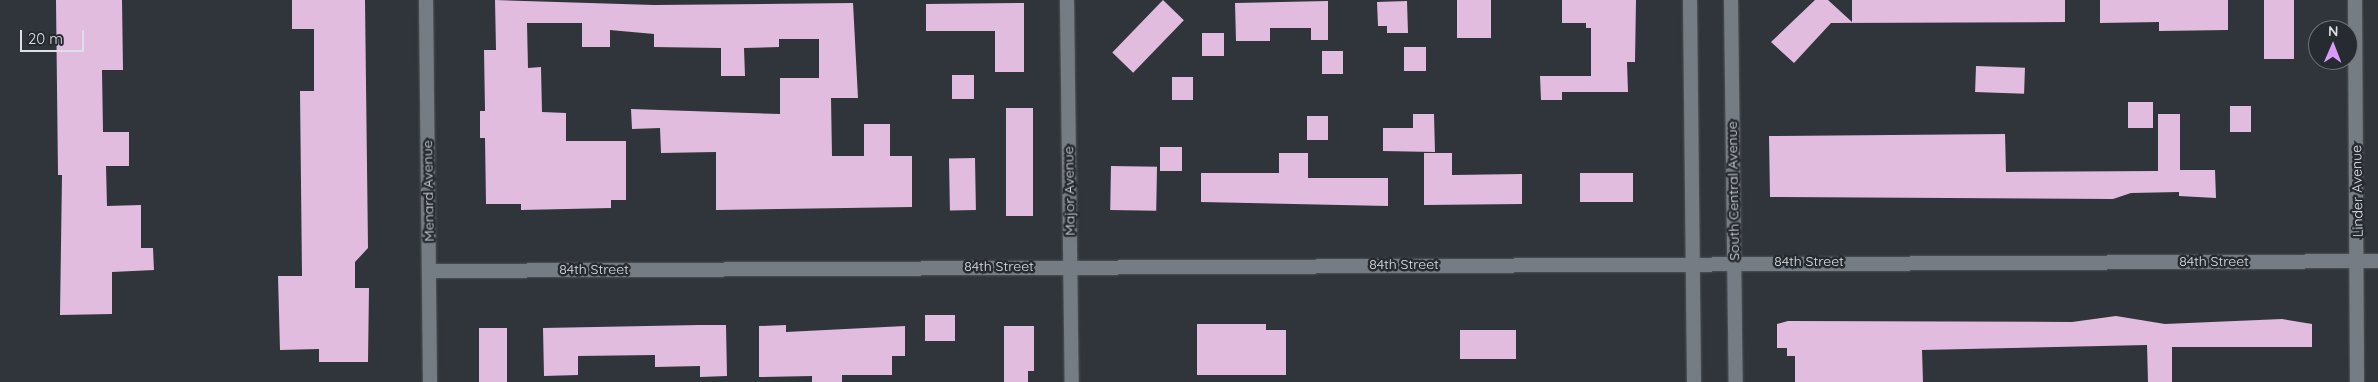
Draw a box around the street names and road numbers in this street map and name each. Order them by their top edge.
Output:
street label: South Central Avenue [1723,121,1743,261]
street label: Menard Avenue [419,140,437,242]
street label: Linder Avenue [2348,145,2366,237]
street label: Major Avenue [1060,146,1078,236]
street label: 84th Street [1774,253,1844,269]
street label: 84th Street [2179,253,2249,269]
street label: 84th Street [1369,256,1439,272]
street label: 84th Street [964,258,1034,274]
street label: 84th Street [559,261,629,277]

